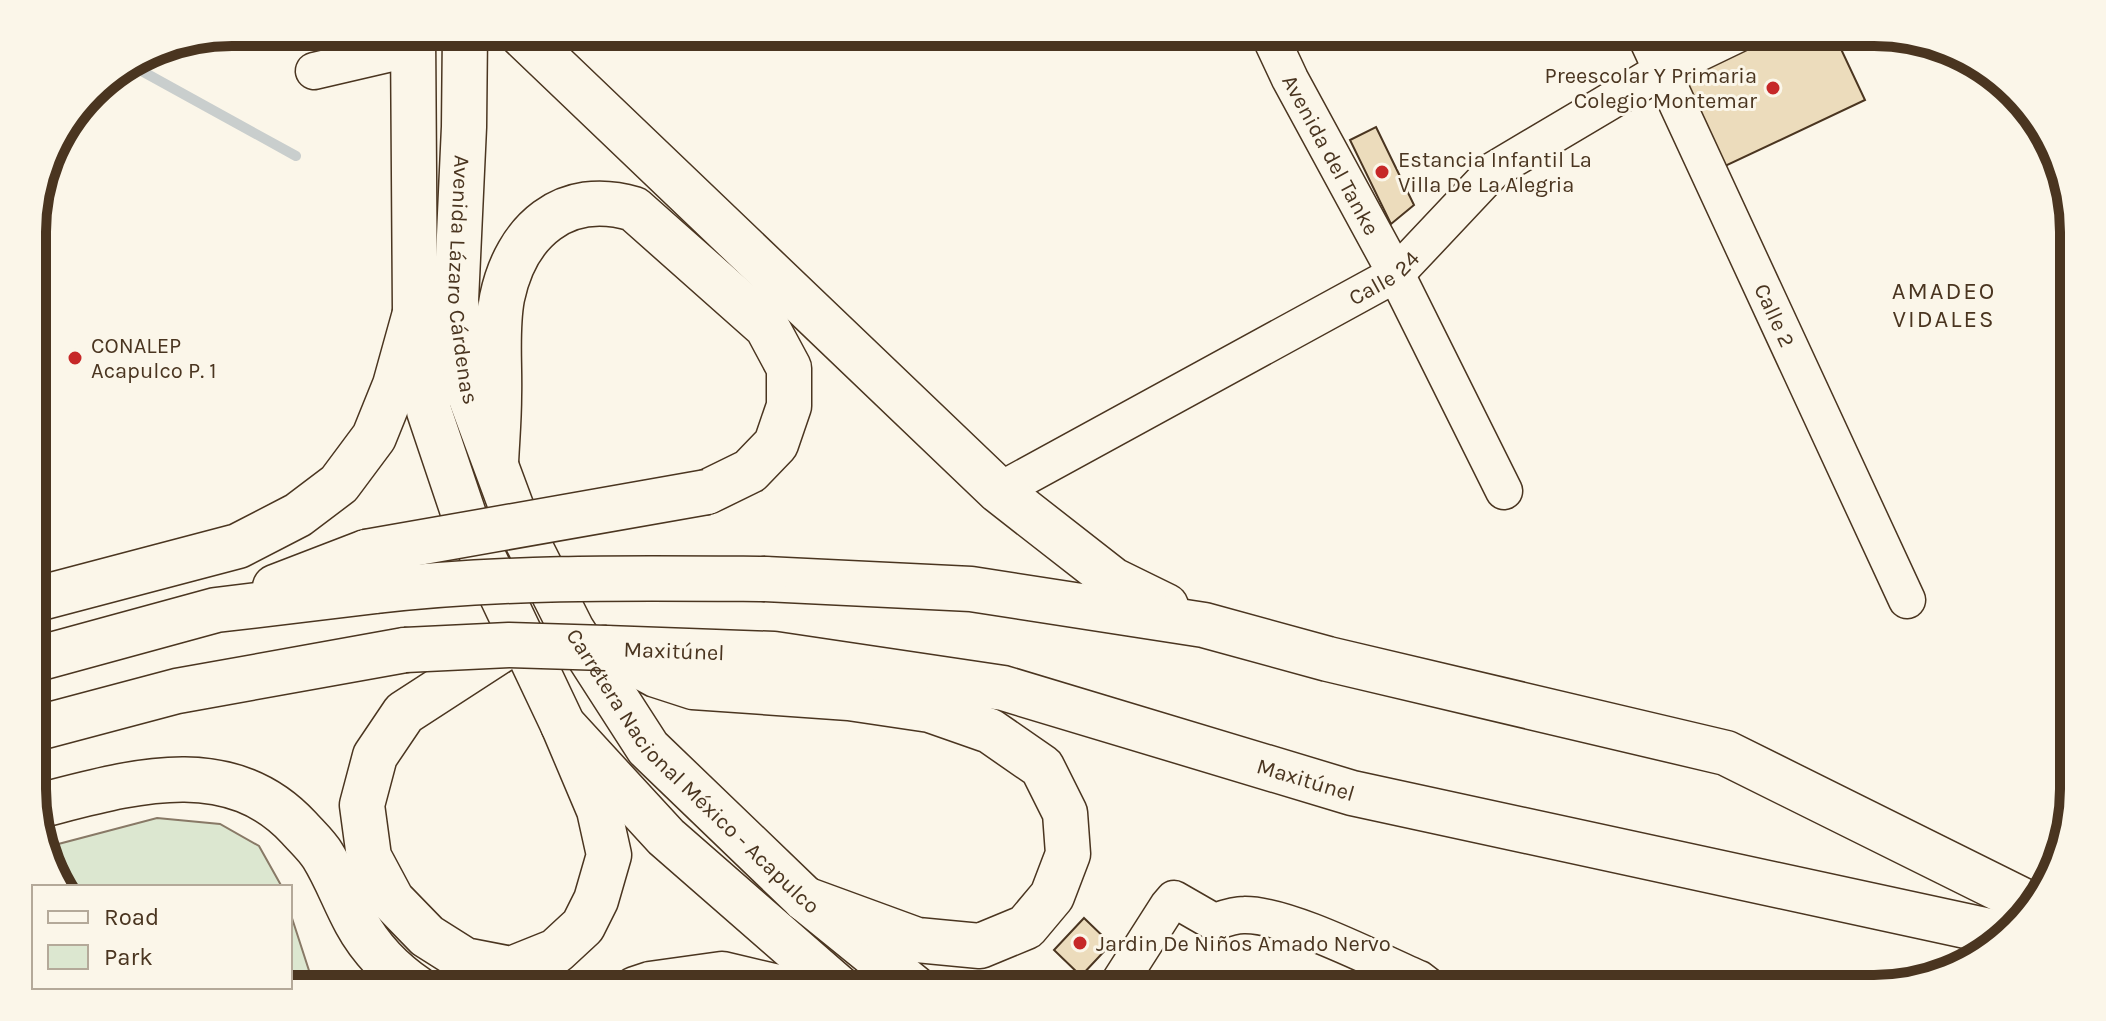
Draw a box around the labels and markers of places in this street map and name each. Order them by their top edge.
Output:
place label: Preescolar Y Primaria Colegio Montemar [1545,63,1757,114]
marker: Preescolar Y Primaria Colegio Montemar [1764,79,1782,97]
place label: Estancia Infantil La Villa De La Alegria [1398,147,1592,198]
marker: Estancia Infantil La Villa De La Alegria [1373,163,1391,181]
place label: CONALEP Acapulco P. 1 [91,333,217,384]
marker: CONALEP Acapulco P. 1 [66,349,84,367]
place label: Jardin De Niños Amado Nervo [1096,931,1391,957]
marker: Jardin De Niños Amado Nervo [1071,934,1089,952]

